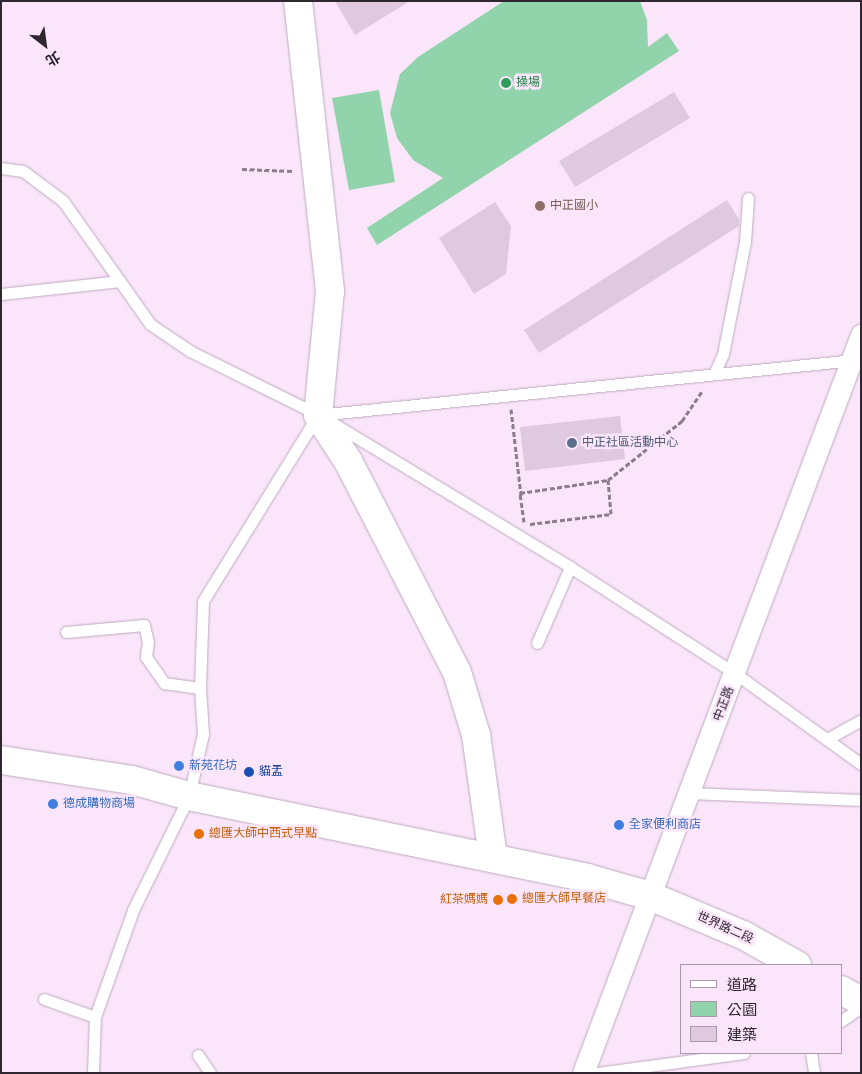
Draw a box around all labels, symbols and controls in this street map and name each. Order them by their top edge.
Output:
north arrow [20,20,70,70]
text: 北 [42,48,63,69]
place label: 操場 [516,76,540,90]
marker: 操場 [500,77,512,89]
place label: 中正國小 [550,199,598,213]
marker: 中正國小 [534,200,546,212]
place label: 中正社區活動中心 [582,436,678,450]
marker: 中正社區活動中心 [566,437,578,449]
street label: 中正路 [711,685,737,723]
place label: 新苑花坊 [189,759,237,773]
marker: 新苑花坊 [173,760,185,772]
place label: 貓盂 [259,765,283,779]
marker: 貓盂 [243,766,255,778]
place label: 德成購物商場 [63,797,135,811]
marker: 德成購物商場 [47,798,59,810]
place label: 全家便利商店 [629,818,701,832]
marker: 全家便利商店 [613,819,625,831]
place label: 總匯大師中西式早點 [209,827,317,841]
marker: 總匯大師中西式早點 [193,828,205,840]
place label: 總匯大師早餐店 [522,892,606,906]
place label: 紅茶媽媽 [440,893,488,907]
marker: 總匯大師早餐店 [506,893,518,905]
marker: 紅茶媽媽 [492,894,504,906]
street label: 世界路二段 [695,909,755,947]
legend [680,964,842,1054]
text: 道路 [727,976,757,994]
text: 公園 [727,1001,757,1019]
text: 建築 [727,1026,757,1044]

